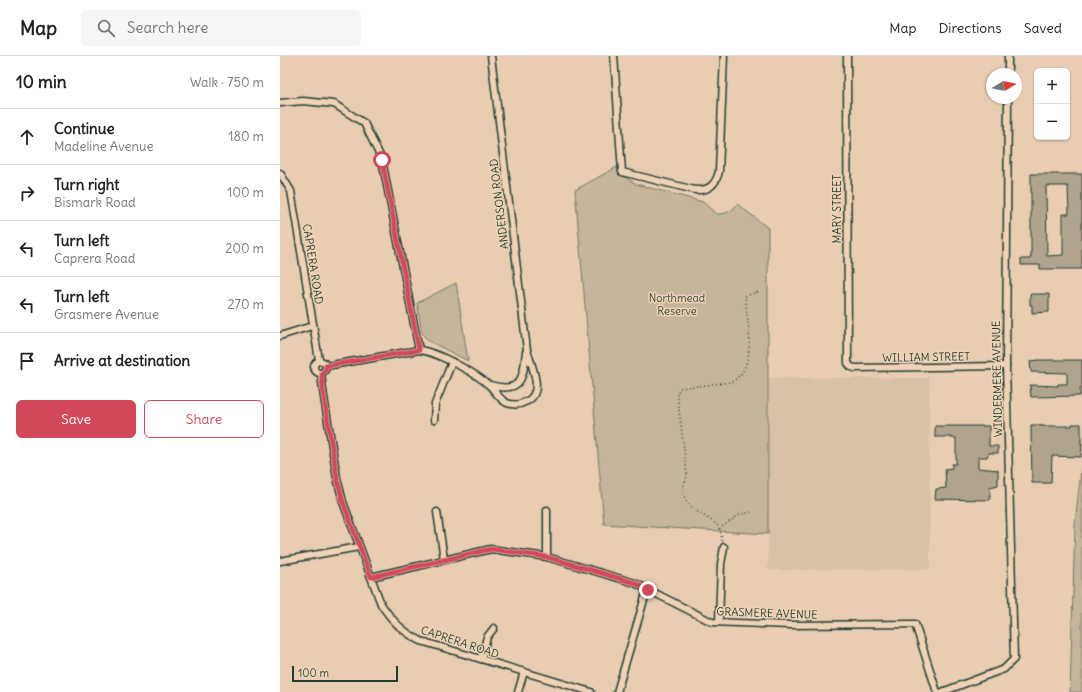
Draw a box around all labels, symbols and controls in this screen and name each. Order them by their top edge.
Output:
search box [81,10,361,46]
text: Map [20,16,57,40]
icon: search [95,17,117,39]
text: Search here [127,18,208,37]
text: Map [889,19,916,37]
text: Directions [938,19,1002,37]
text: Saved [1024,19,1062,37]
north arrow [986,68,1022,104]
map controls [1034,68,1070,140]
button: + [1034,68,1070,104]
text: 10 min [16,71,67,93]
text: Walk · 750 m [190,74,264,91]
button: − [1034,104,1070,140]
text: Continue [54,119,115,138]
icon: ahead [16,126,38,148]
text: 180 m [228,128,264,145]
text: Madeline Avenue [54,138,153,155]
route start [373,151,391,169]
street label: ANDERSON ROAD [486,158,511,250]
street label: MARY STREET [830,174,844,244]
text: Turn right [54,175,119,194]
icon: right [16,182,38,204]
text: 100 m [227,184,264,201]
text: Bismark Road [54,194,136,211]
street label: CAPRERA ROAD [300,223,326,305]
text: Turn left [54,231,109,250]
icon: left [16,238,38,260]
text: 200 m [225,240,264,257]
text: Caprera Road [54,250,135,267]
text: Turn left [54,287,109,306]
park label: Northmead Reserve [649,291,706,318]
icon: left [16,294,38,316]
text: 270 m [227,296,264,313]
text: Grasmere Avenue [54,306,159,323]
street label: WINDERMERE AVENUE [989,320,1005,438]
street label: WILLIAM STREET [882,349,970,365]
icon: arrive [16,350,38,372]
text: Arrive at destination [54,351,190,370]
button: Save [16,400,136,438]
button: Share [144,400,264,438]
route end [639,581,657,599]
street label: GRASMERE AVENUE [716,604,818,622]
street label: CAPRERA ROAD [419,623,501,661]
scale bar [292,664,398,683]
text: 100 m [298,666,329,680]

